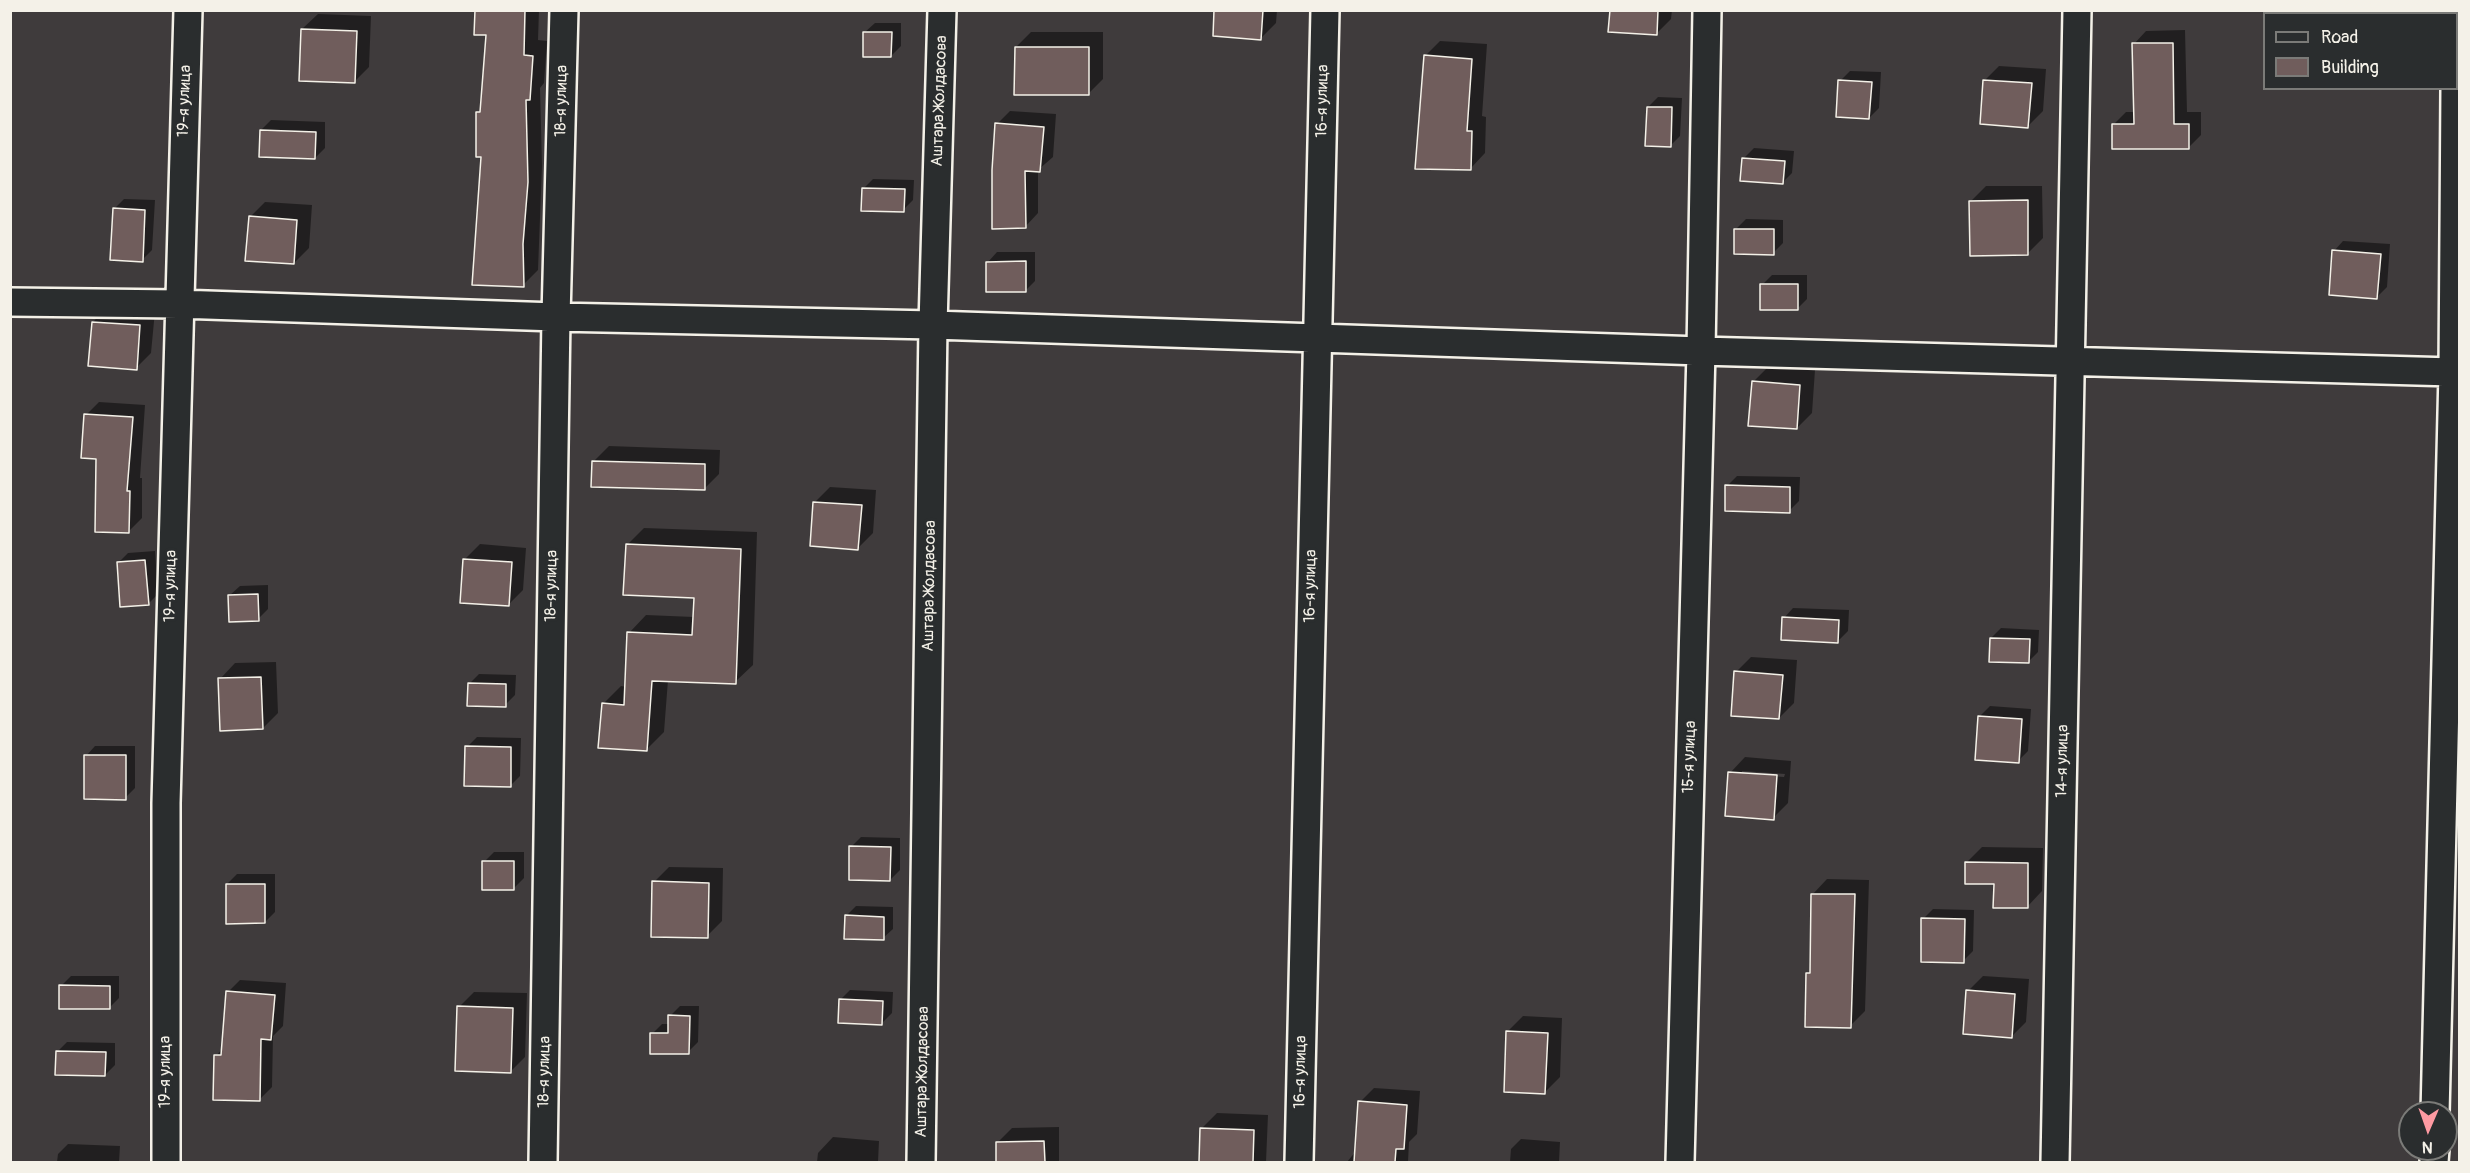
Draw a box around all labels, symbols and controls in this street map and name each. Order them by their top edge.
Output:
legend [2263,12,2458,90]
text: Road [2321,26,2358,49]
street label: Аштара Жолдасова [928,35,952,167]
text: Building [2321,56,2379,79]
street label: 16-я улица [1313,64,1333,138]
street label: 19-я улица [174,65,196,137]
street label: 18-я улица [552,65,572,137]
street label: Аштара Жолдасова [919,520,941,652]
street label: 16-я улица [1301,549,1321,623]
street label: 19-я улица [161,550,181,622]
street label: 18-я улица [542,550,562,622]
street label: 15-я улица [1679,720,1701,794]
street label: 14-я улица [2053,724,2073,798]
street label: Аштара Жолдасова [912,1006,934,1138]
street label: 16-я улица [1291,1035,1311,1109]
street label: 19-я улица [156,1036,176,1108]
street label: 18-я улица [535,1036,555,1108]
north arrow [2398,1101,2458,1161]
text: N [2422,1137,2433,1157]

